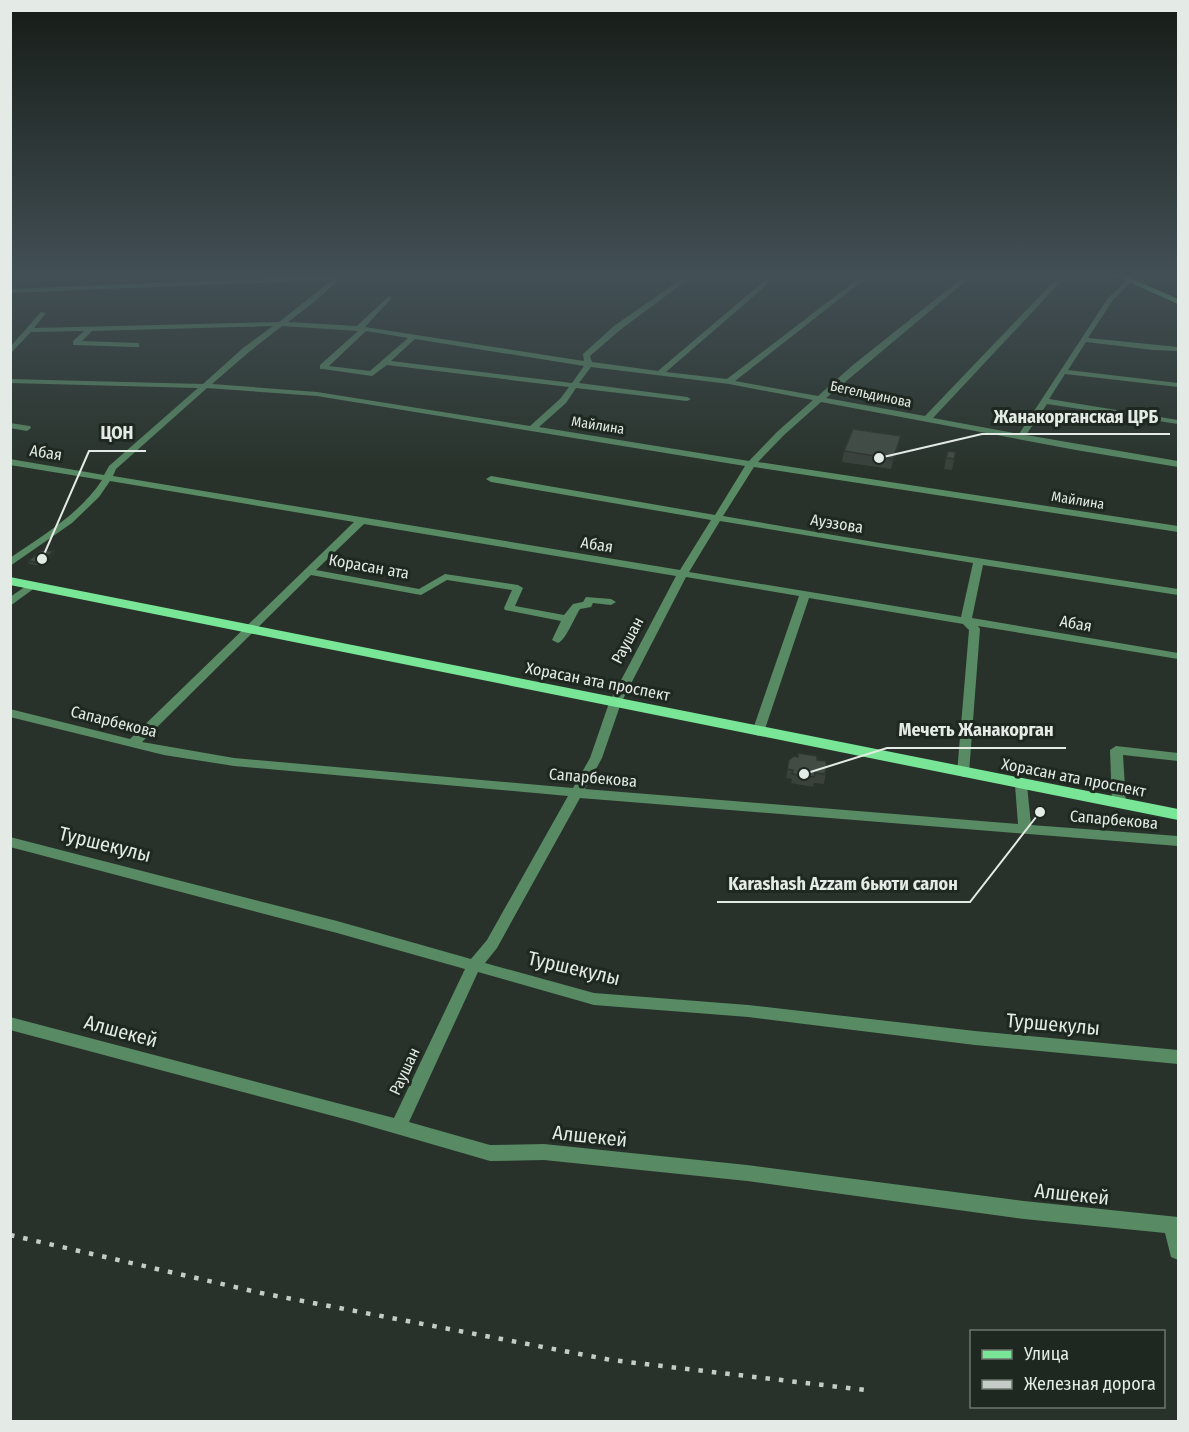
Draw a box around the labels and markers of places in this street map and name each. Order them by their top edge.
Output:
callout: Жанакорганская ЦРБ [982,398,1170,434]
callout: ЦОН [89,415,146,451]
callout: Мечеть Жанакорган [887,712,1066,748]
callout: Karashash Azzam бьюти салон [717,866,970,902]

